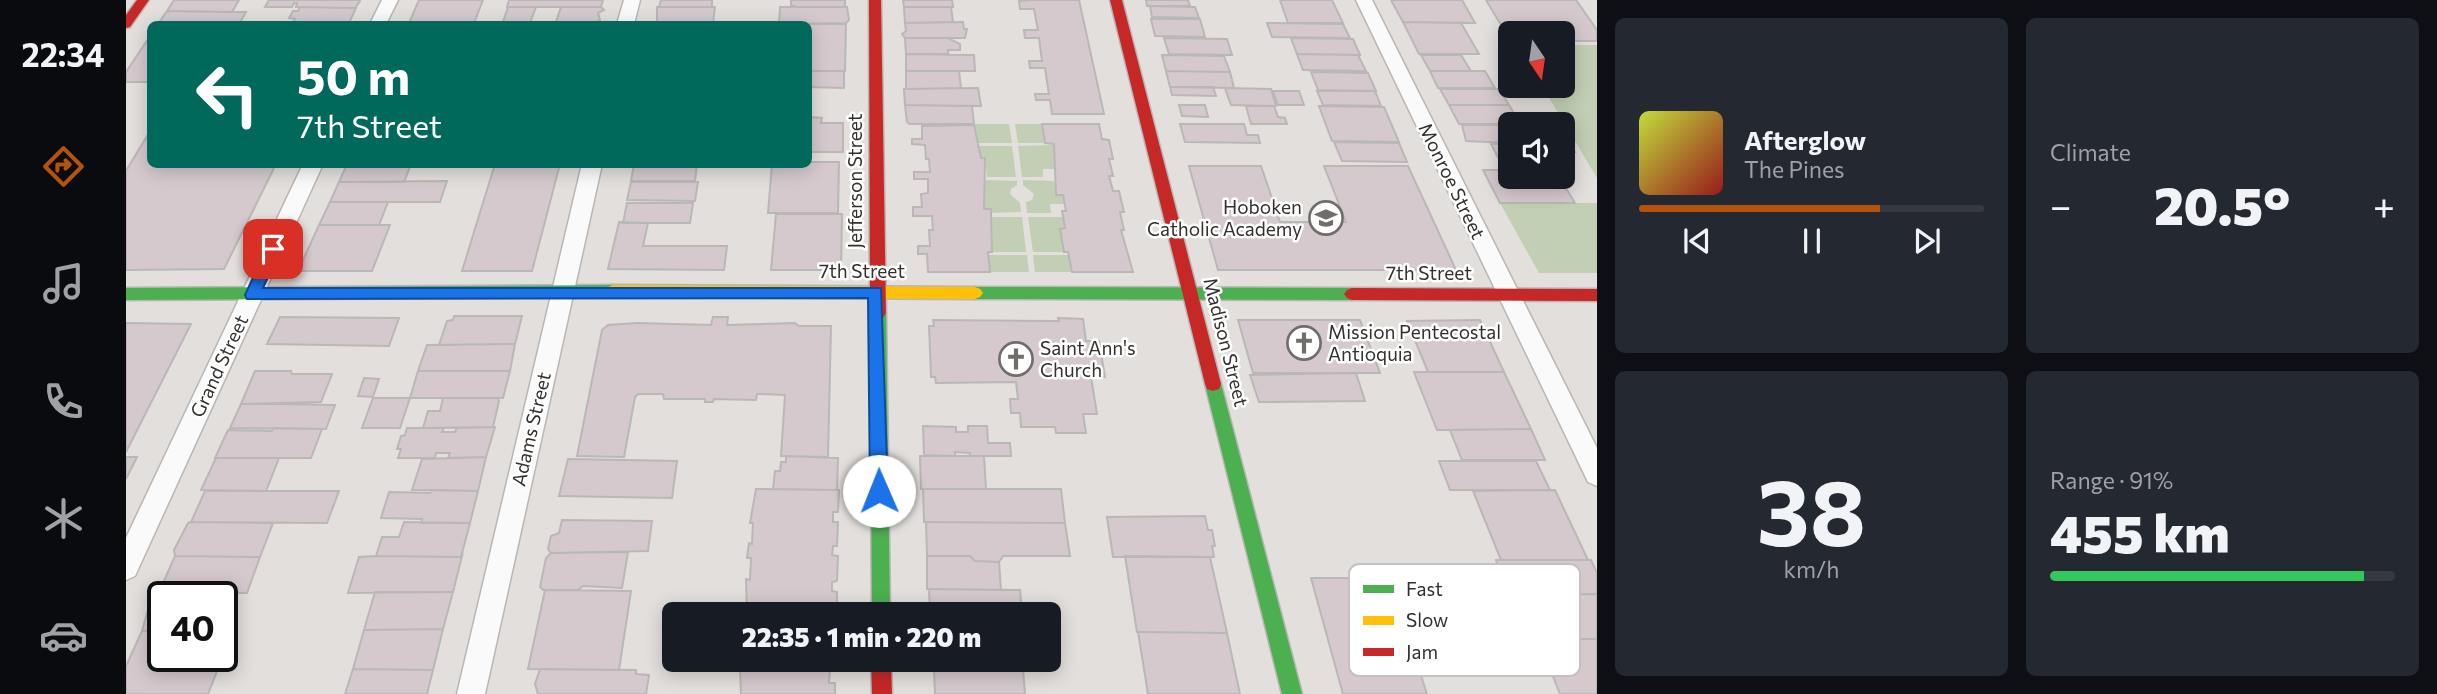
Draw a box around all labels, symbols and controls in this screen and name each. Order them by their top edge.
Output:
north arrow [1498,21,1575,98]
map controls [1498,21,1575,189]
text: 22:34 [21,34,105,74]
text: 50 m [297,45,410,105]
icon: left [182,49,273,140]
text: 7th Street [297,105,442,145]
button: sound [1498,112,1575,189]
street label: Jefferson Street [843,113,866,249]
street label: Monroe Street [1414,119,1491,243]
text: Afterglow [1744,124,1866,155]
text: Climate [2050,138,2131,166]
icon: directions [39,142,88,191]
text: The Pines [1744,155,1845,183]
text: 20.5° [2154,172,2290,236]
text: − [2050,181,2072,228]
text: + [2373,181,2395,228]
place label: Hoboken Catholic Academy [1147,195,1302,240]
school or university icon: Hoboken Catholic Academy [1307,199,1345,237]
pin [243,219,303,279]
icon: previous [1678,222,1716,260]
icon: pause [1793,222,1831,260]
icon: next [1908,222,1946,260]
icon: arrive [254,230,292,268]
icon: music [39,259,88,308]
street label: 7th Street [819,259,905,282]
street label: 7th Street [1386,261,1472,284]
street label: Madison Street [1199,275,1254,409]
street label: Grand Street [185,311,252,421]
place label: Mission Pentecostal Antioquia [1328,320,1501,365]
church icon: Mission Pentecostal Antioquia [1285,324,1323,362]
place label: Saint Ann's Church [1040,336,1136,381]
church icon: Saint Ann's Church [997,340,1035,378]
street label: Adams Street [506,370,555,488]
icon: phone [39,377,88,426]
text: 38 [1757,453,1866,565]
position arrow [842,454,916,528]
text: Range · 91% [2050,466,2173,494]
icon: climate [39,494,88,543]
text: 455 km [2050,500,2230,564]
text: km/h [1784,555,1839,583]
legend [1349,564,1580,676]
text: Fast [1406,577,1443,600]
speed limit sign: 40 [147,581,238,672]
text: Slow [1406,608,1448,631]
icon: car [39,611,88,660]
text: 22:35 · 1 min · 220 m [742,621,981,652]
text: Jam [1406,640,1438,663]

